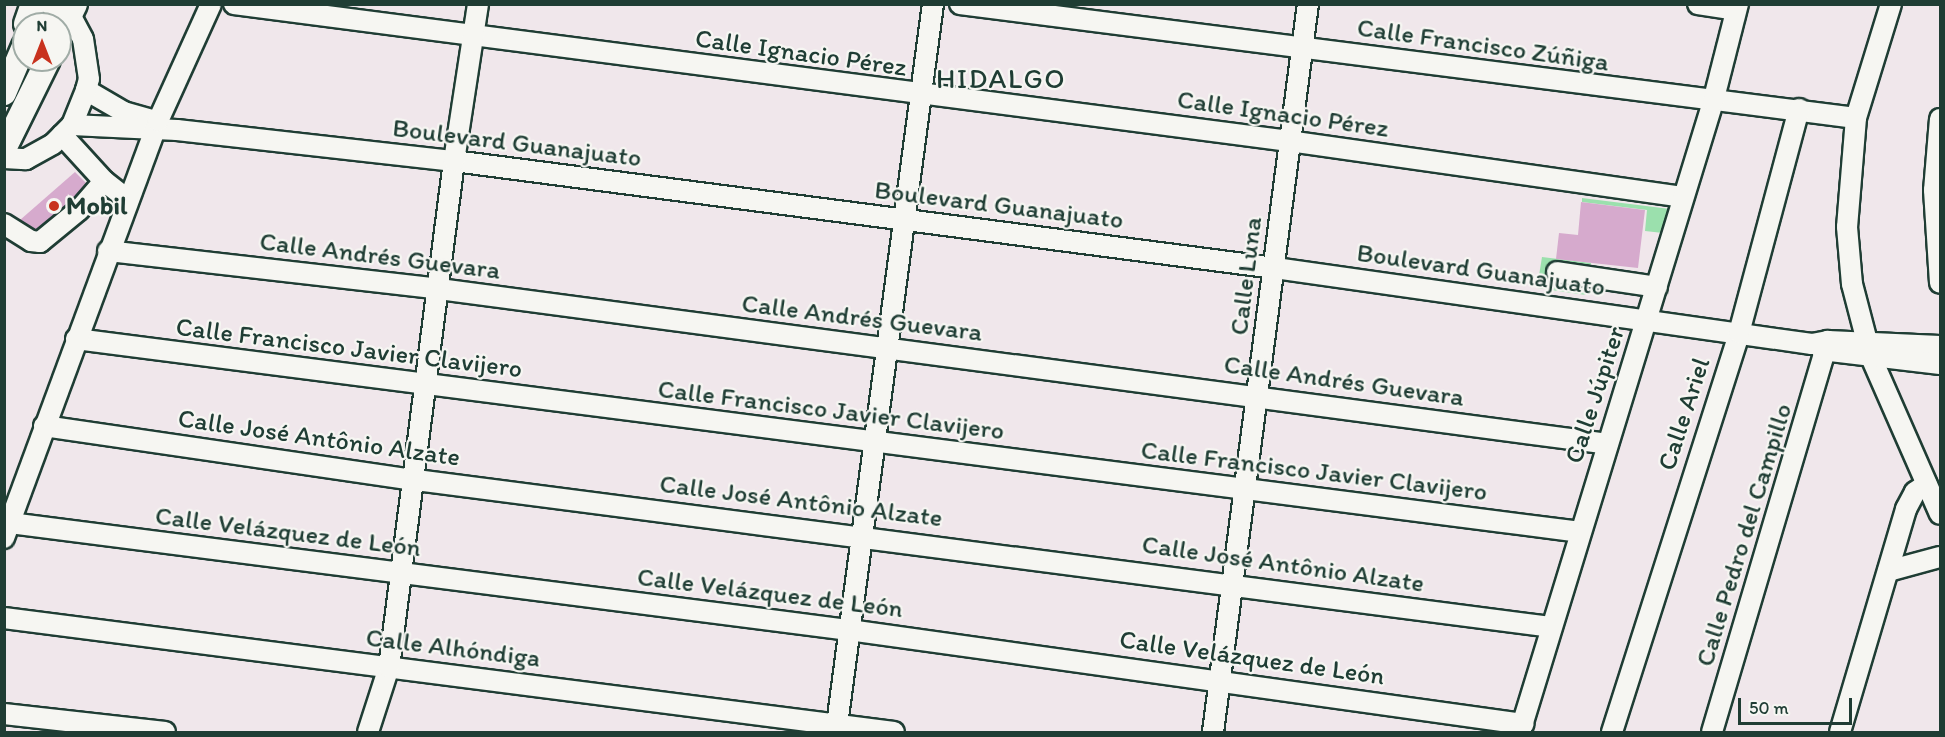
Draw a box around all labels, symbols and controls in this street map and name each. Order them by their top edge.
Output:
north arrow [12,12,72,72]
street label: Calle Francisco Zúñiga [1356,12,1610,78]
text: N [37,16,47,35]
street label: Calle Ignacio Pérez [694,23,908,83]
district label: HIDALGO [936,61,1066,95]
street label: Calle Ignacio Pérez [1176,84,1390,144]
street label: Boulevard Guanajuato [391,112,643,174]
street label: Boulevard Guanajuato [873,174,1125,236]
place label: Mobil [66,190,127,222]
marker: Mobil [47,199,61,213]
street label: Calle Luna [1223,216,1269,336]
street label: Calle Andrés Guevara [258,226,502,286]
street label: Boulevard Guanajuato [1355,237,1607,303]
street label: Calle Andrés Guevara [740,288,984,348]
street label: Calle Francisco Javier Clavijero [175,311,523,385]
street label: Calle Júpiter [1558,322,1632,468]
street label: Calle Andrés Guevara [1222,349,1466,413]
street label: Calle Ariel [1651,354,1717,474]
street label: Calle Francisco Javier Clavijero [657,373,1005,447]
street label: Calle Pedro del Campillo [1689,400,1799,670]
street label: Calle José Antônio Alzate [176,403,462,473]
street label: Calle Francisco Javier Clavijero [1140,434,1488,508]
street label: Calle José Antônio Alzate [658,468,944,534]
street label: Calle Velázquez de León [154,500,422,564]
street label: Calle José Antônio Alzate [1140,529,1426,599]
street label: Calle Velázquez de León [636,561,904,625]
street label: Calle Alhóndiga [364,622,542,674]
street label: Calle Velázquez de León [1118,624,1386,692]
scale bar [1741,686,1855,724]
text: 50 m [1749,697,1789,719]

